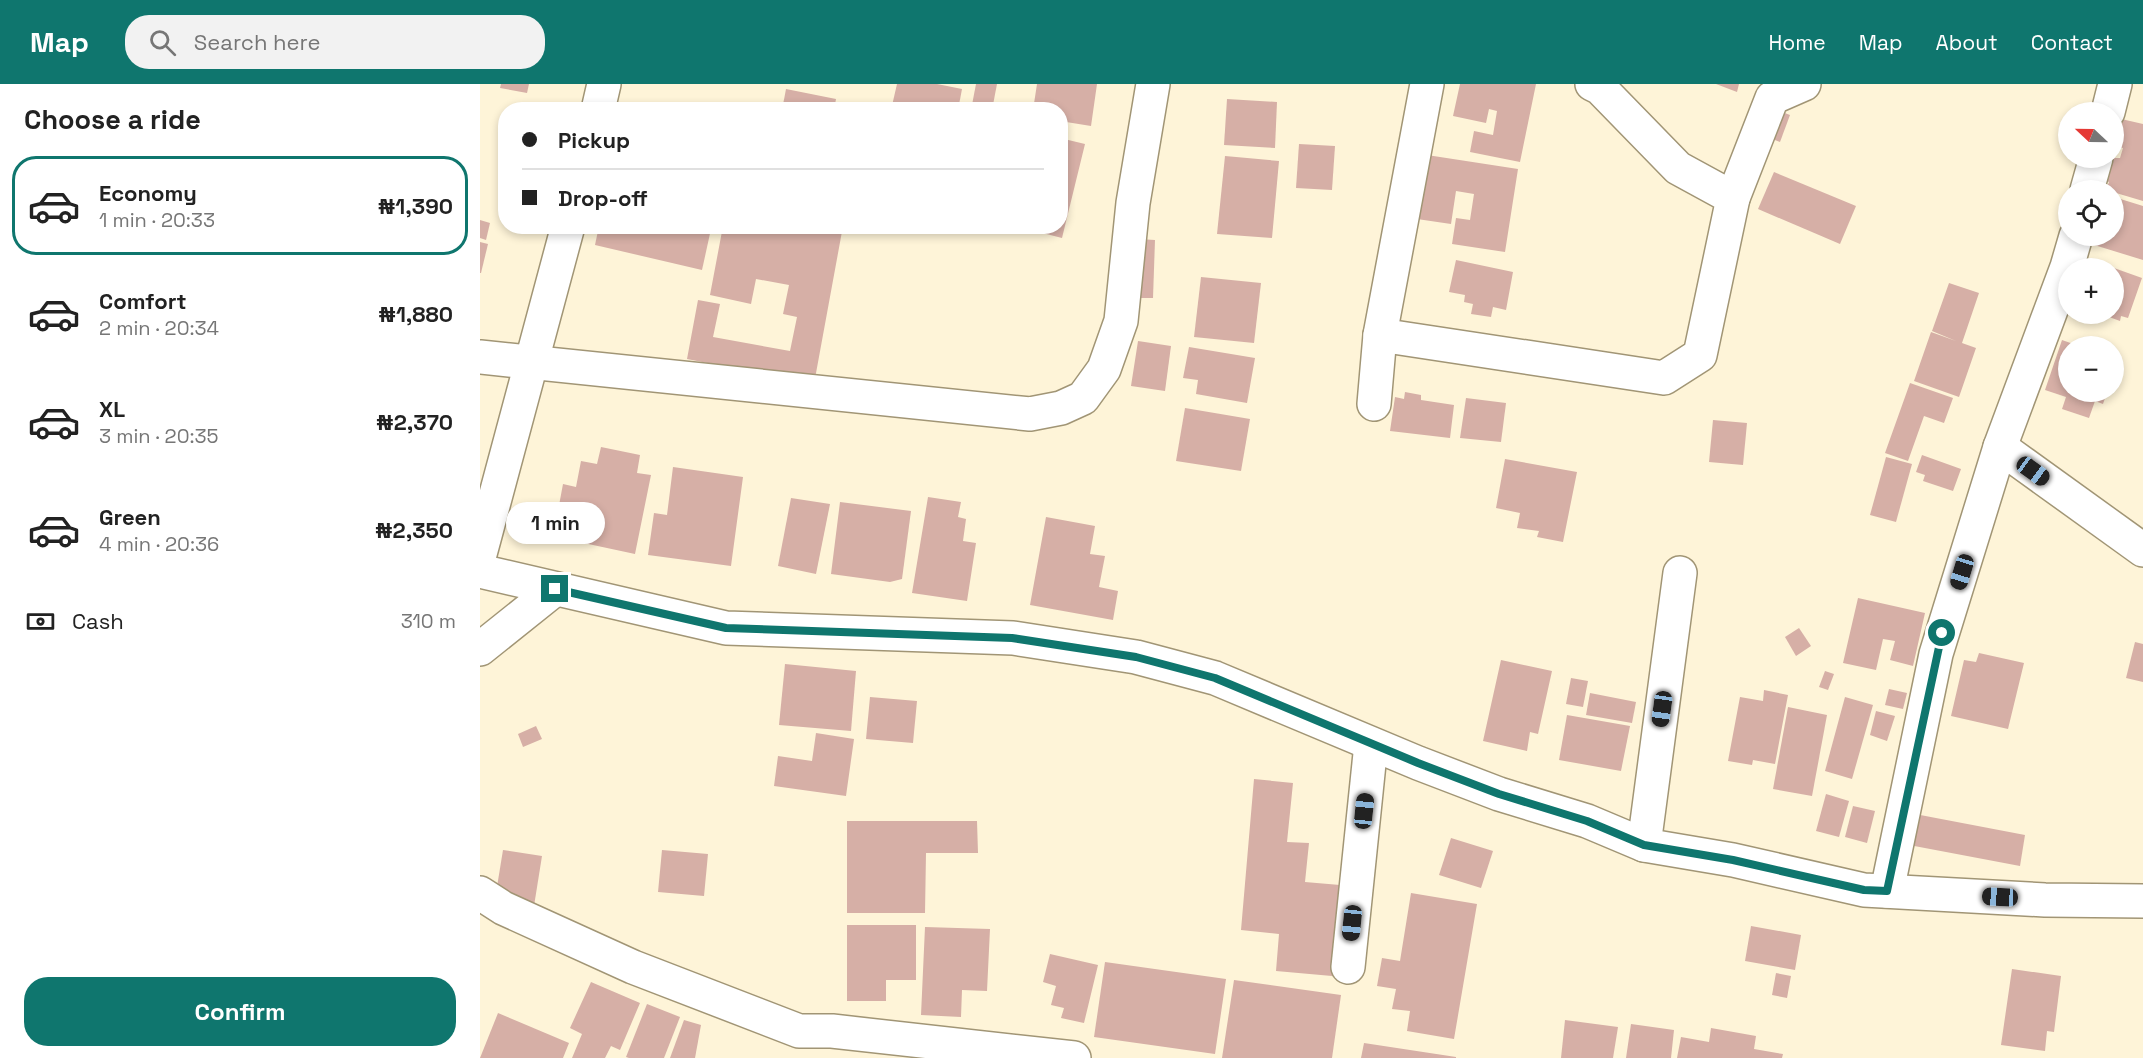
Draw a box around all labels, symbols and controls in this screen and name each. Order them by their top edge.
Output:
search box [125,15,545,69]
text: Map [30,24,89,60]
icon: search [146,26,179,59]
text: Search here [194,28,321,56]
text: Home [1768,29,1826,56]
text: Map [1859,29,1903,56]
text: About [1936,29,1998,56]
text: Contact [2031,29,2113,56]
text: Choose a ride [24,102,201,137]
north arrow [2058,102,2124,168]
map controls [2058,102,2124,402]
text: Pickup [558,126,630,154]
icon: car [27,179,81,233]
text: Economy [99,179,197,207]
button: locate [2058,180,2124,246]
text: Drop-off [558,184,648,212]
text: ₦1,390 [378,192,453,220]
text: 1 min · 20:33 [99,207,215,233]
button: + [2058,258,2124,324]
icon: car [27,287,81,341]
text: Comfort [99,287,187,315]
text: ₦1,880 [378,300,453,328]
text: 2 min · 20:34 [99,315,219,341]
button: − [2058,336,2124,402]
icon: car [27,395,81,449]
text: XL [99,395,125,423]
text: ₦2,370 [376,408,453,436]
text: 3 min · 20:35 [99,423,219,449]
car [2013,453,2053,489]
callout: 1 min [506,502,604,544]
icon: car [27,503,81,557]
text: Green [99,503,161,531]
text: 1 min [531,510,580,536]
text: ₦2,350 [375,516,453,544]
text: 4 min · 20:36 [99,531,219,557]
car [1948,552,1976,592]
route end [541,575,568,602]
icon: cash [24,605,57,638]
text: Cash [72,607,124,635]
text: 310 m [401,608,456,634]
route start [1928,619,1955,646]
car [1651,690,1673,728]
car [1353,792,1375,830]
car [1982,887,2018,907]
car [1341,904,1363,942]
button: Confirm [24,977,456,1046]

